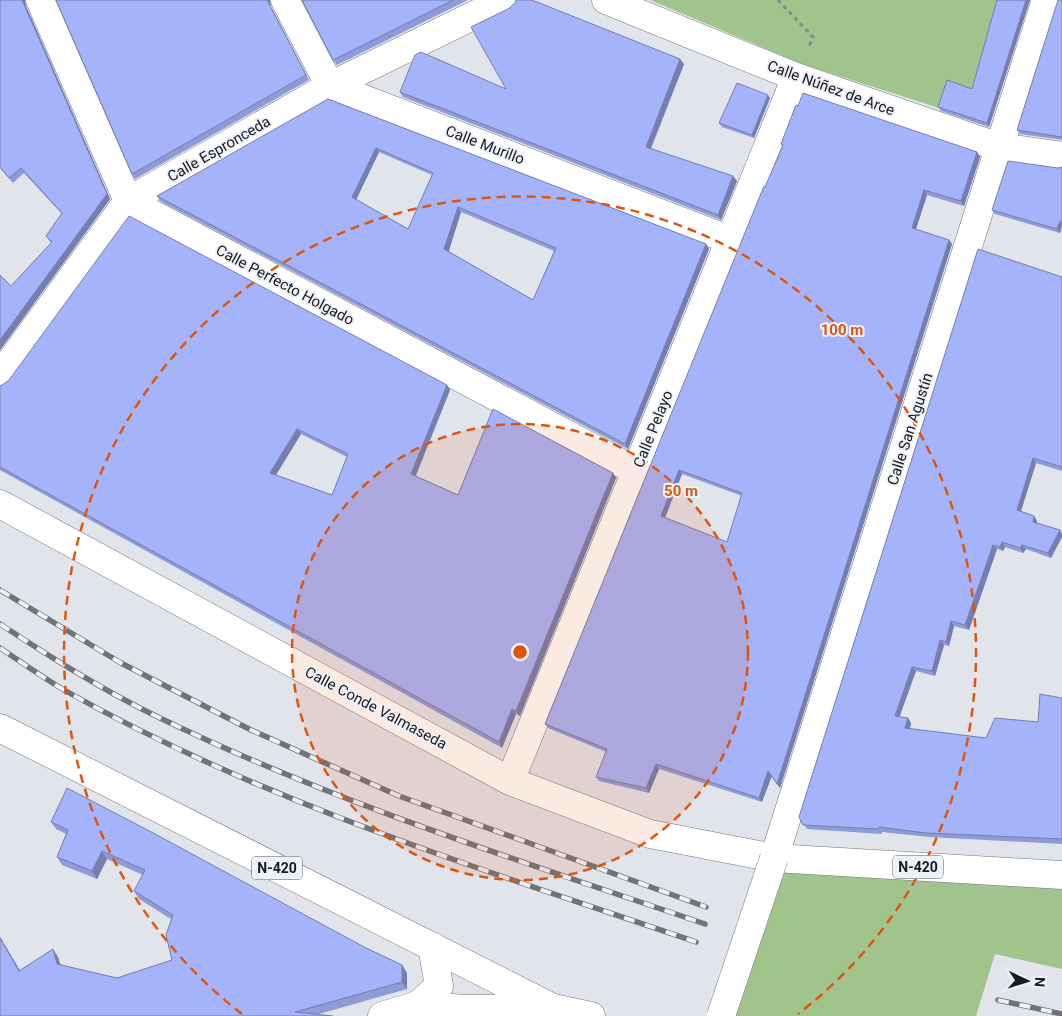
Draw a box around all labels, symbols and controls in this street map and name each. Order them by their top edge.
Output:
street label: Calle Núñez de Arce [765,57,897,119]
street label: Calle Espronceda [164,112,274,186]
street label: Calle Murillo [443,122,527,168]
street label: Calle Perfecto Holgado [213,241,357,329]
text: 100 m [821,321,863,339]
street label: Calle San Agustín [883,371,937,487]
street label: Calle Pelayo [629,388,677,470]
text: 50 m [664,482,698,500]
centre of rings [511,643,529,661]
street label: Calle Conde Valmaseda [302,663,450,753]
road number: N-420 [252,856,302,880]
road number: N-420 [893,856,943,879]
north arrow [1002,956,1052,1006]
text: N [1032,976,1048,987]

